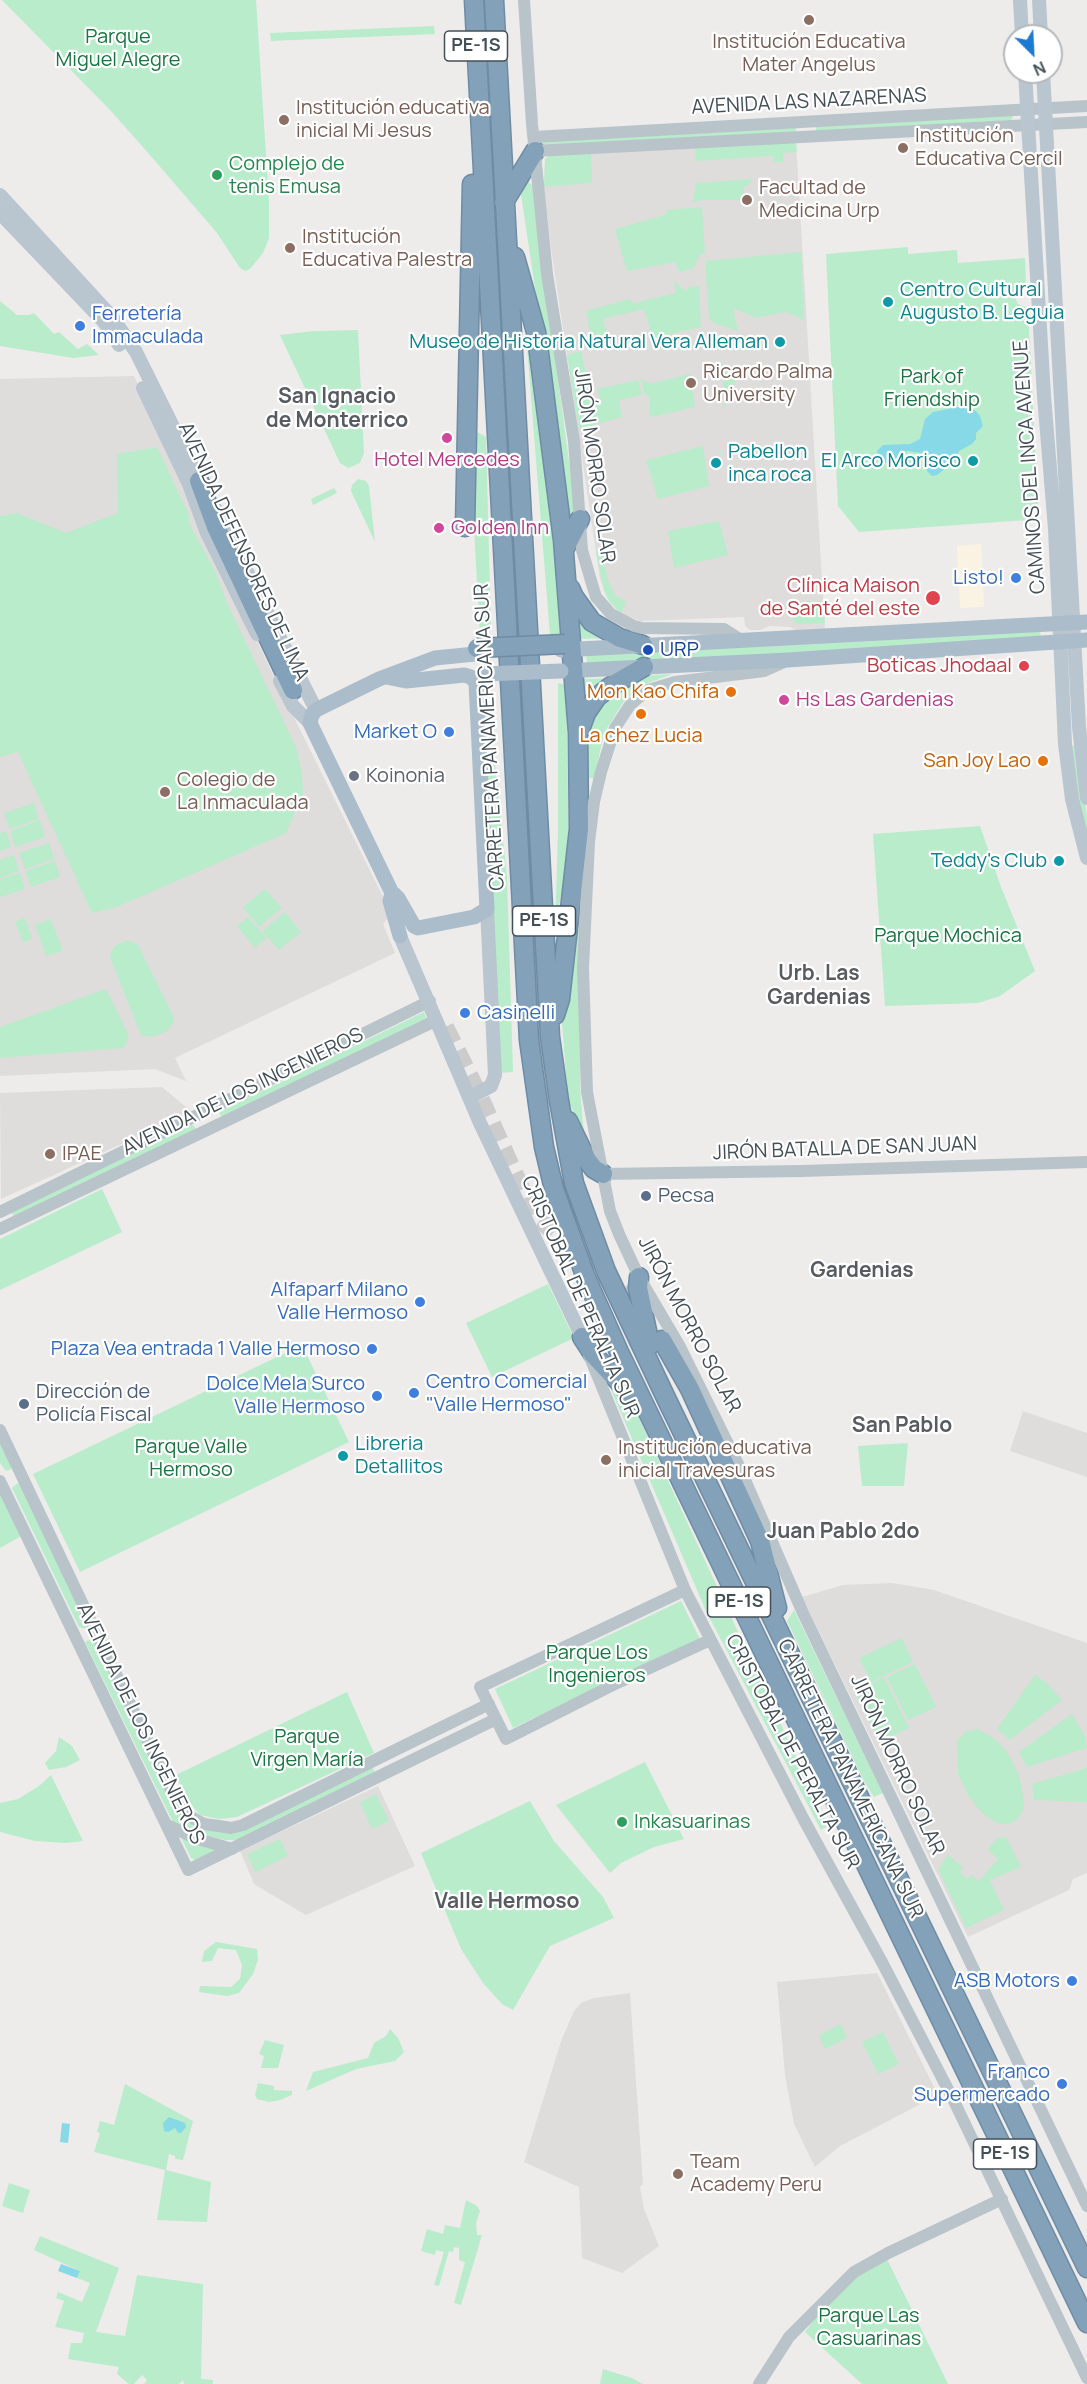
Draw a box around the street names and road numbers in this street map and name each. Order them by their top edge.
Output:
road number: PE-1S [444,31,508,61]
street label: AVENIDA LAS NAZARENAS [691,84,927,120]
street label: CAMINOS DEL INCA AVENUE [1009,339,1051,595]
street label: JIRÓN MORRO SOLAR [568,367,620,565]
street label: AVENIDA DEFENSORES DE LIMA [172,419,314,685]
street label: CARRETERA PANAMERICANA SUR [470,583,510,891]
road number: PE-1S [512,906,576,936]
street label: AVENIDA DE LOS INGENIEROS [119,1023,367,1161]
street label: JIRÓN BATALLA DE SAN JUAN [713,1132,977,1166]
street label: CRISTOBAL DE PERALTA SUR [516,1172,644,1422]
street label: JIRÓN MORRO SOLAR [632,1233,746,1417]
road number: PE-1S [708,1587,771,1617]
street label: AVENIDA DE LOS INGENIEROS [71,1600,209,1848]
street label: CRISTOBAL DE PERALTA SUR [720,1631,864,1873]
street label: CARRETERA PANAMERICANA SUR [772,1636,928,1922]
street label: JIRÓN MORRO SOLAR [845,1671,949,1859]
road number: PE-1S [974,2139,1036,2169]

